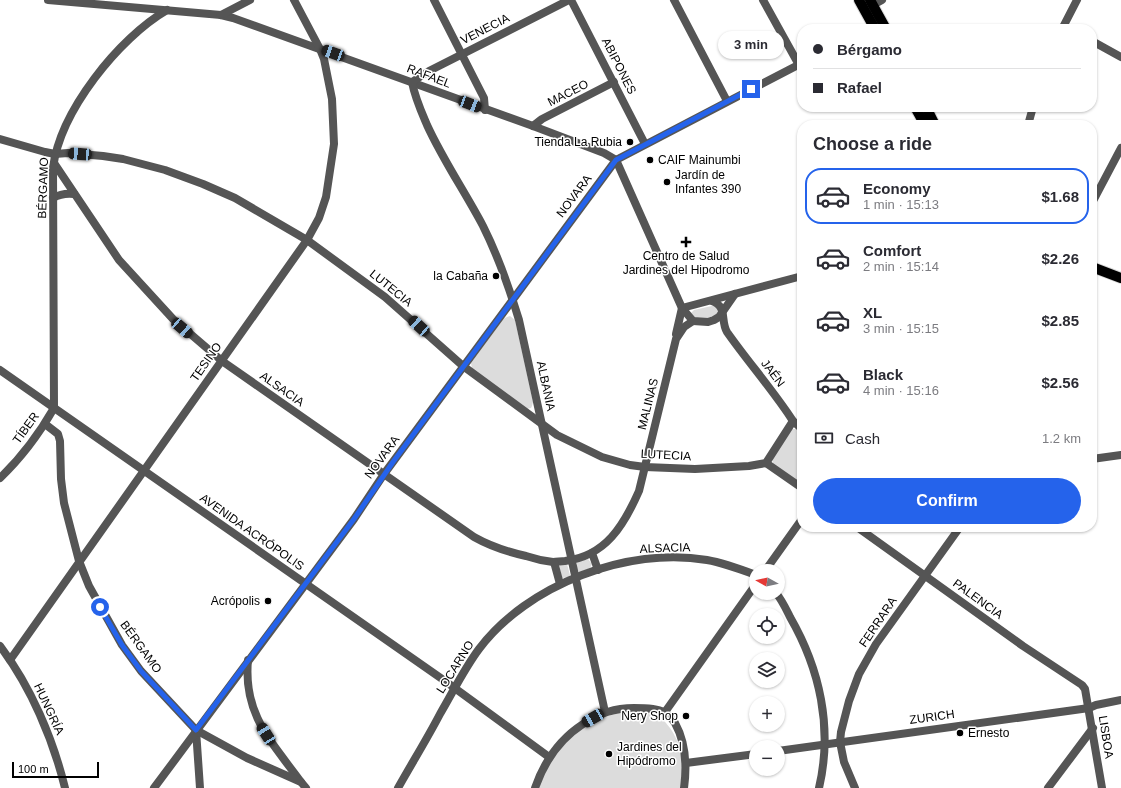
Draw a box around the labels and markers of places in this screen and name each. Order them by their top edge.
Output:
place label: Tienda La Rubia [534,135,622,149]
marker: Tienda La Rubia [625,137,635,147]
place label: CAIF Mainumbi [658,153,741,167]
marker: CAIF Mainumbi [645,155,655,165]
place label: Jardín de Infantes 390 [675,168,741,196]
marker: Jardín de Infantes 390 [662,177,672,187]
marker: Centro de Salud Jardines del Hipodromo [680,236,692,248]
place label: Centro de Salud Jardines del Hipodromo [623,249,750,277]
place label: la Cabaña [433,269,488,283]
marker: la Cabaña [491,271,501,281]
place label: Acrópolis [211,594,260,608]
marker: Acrópolis [263,596,273,606]
place label: Nery Shop [621,709,678,723]
marker: Nery Shop [681,711,691,721]
place label: Ernesto [968,726,1010,740]
marker: Ernesto [955,728,965,738]
place label: Jardines del Hipódromo [617,740,682,768]
marker: Jardines del Hipódromo [604,749,614,759]

